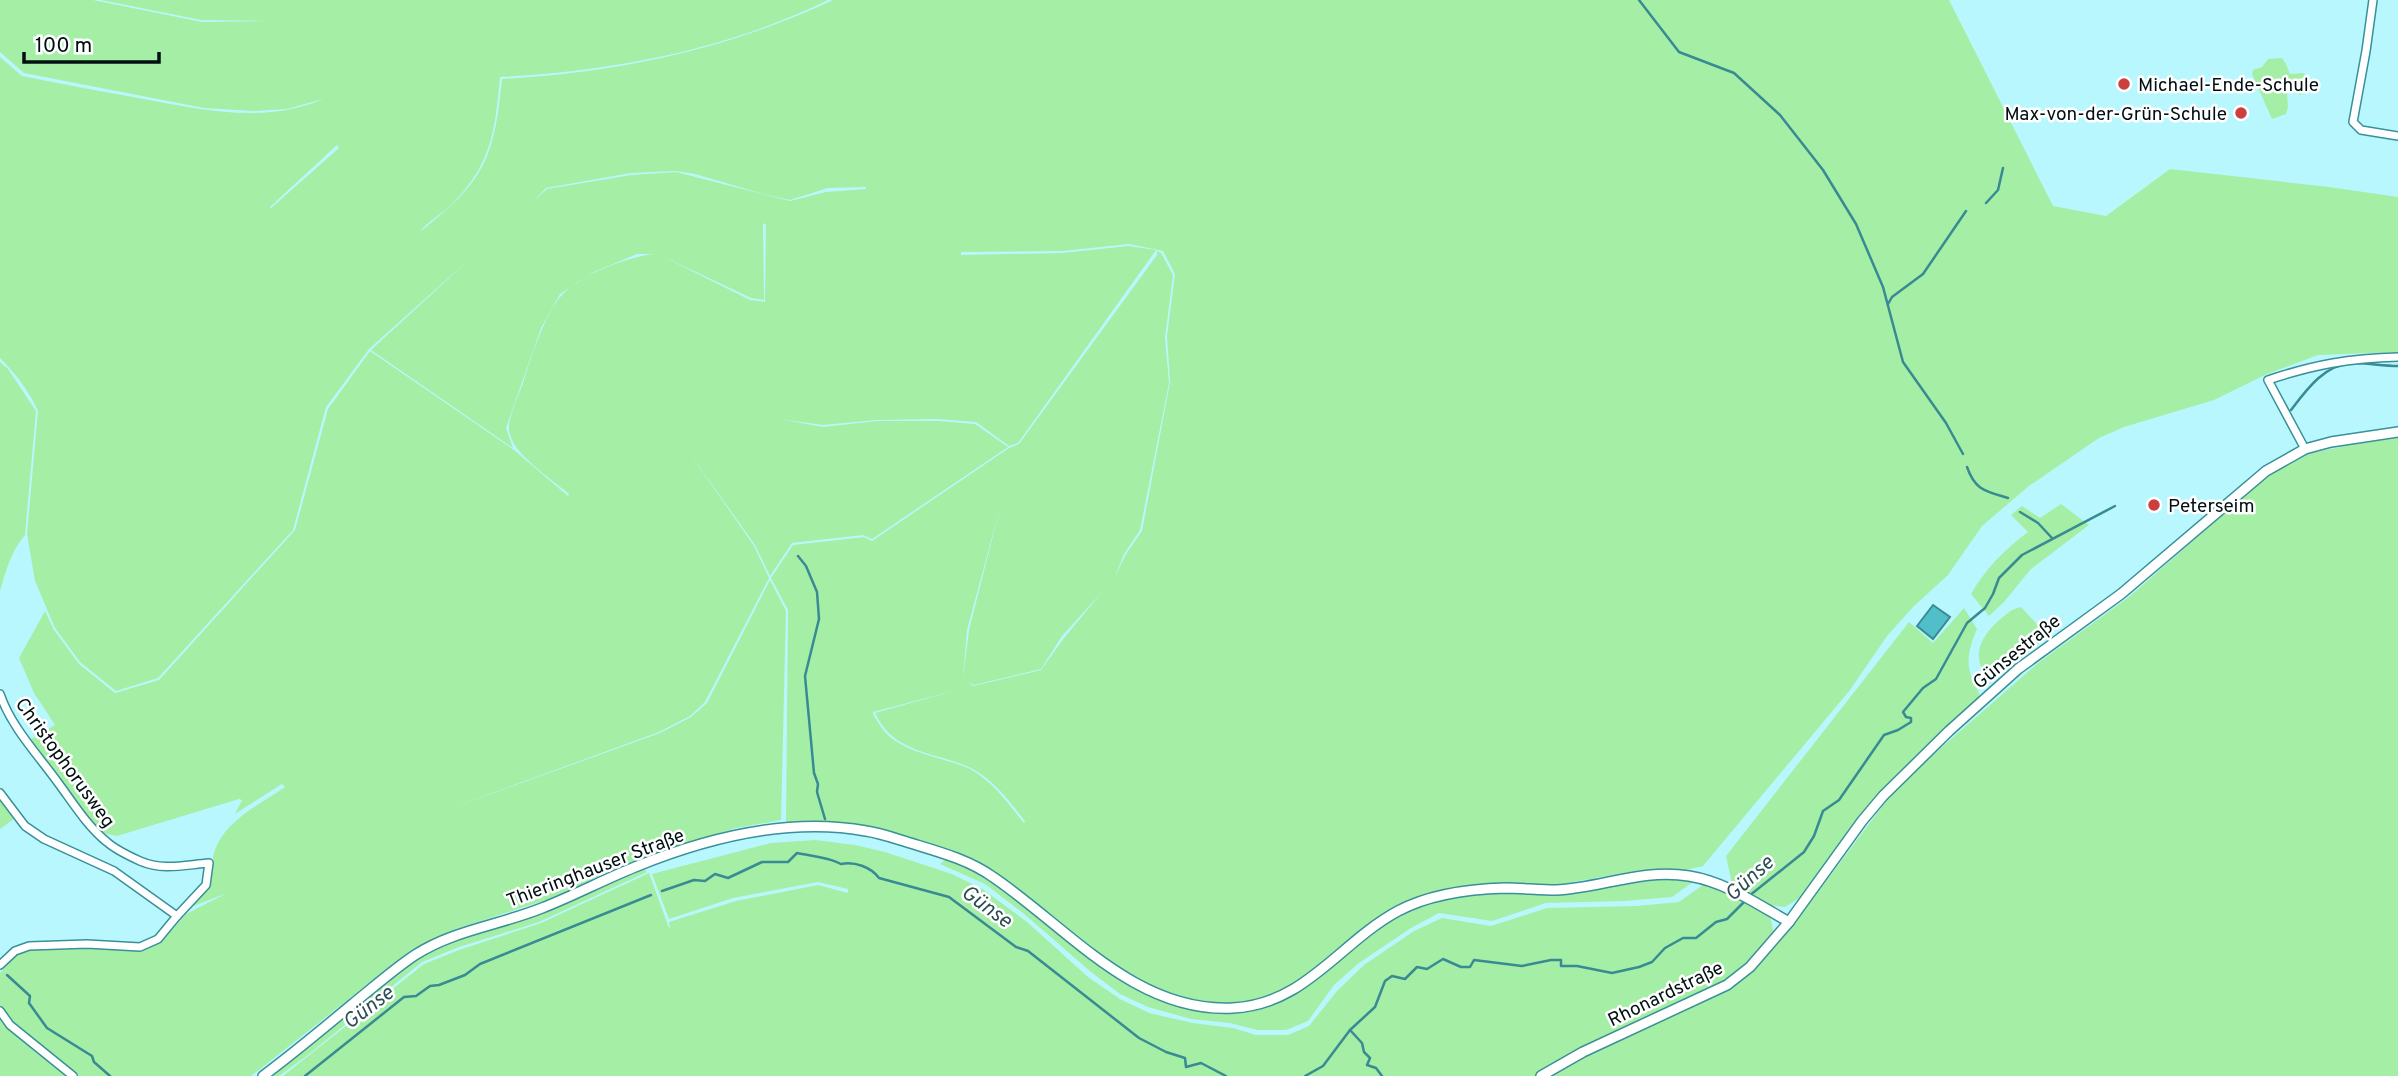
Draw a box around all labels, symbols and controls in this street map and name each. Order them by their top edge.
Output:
scale bar [24,21,159,65]
text: 100 m [35,33,92,60]
place label: Michael-Ende-Schule [2138,74,2319,98]
marker: Michael-Ende-Schule [2116,76,2132,92]
place label: Max-von-der-Grün-Schule [2005,103,2227,127]
marker: Max-von-der-Grün-Schule [2233,105,2249,121]
place label: Peterseim [2168,495,2255,519]
marker: Peterseim [2146,497,2162,513]
street label: Günsestraße [1968,610,2066,695]
street label: Christophorusweg [9,693,120,833]
street label: Thieringhauser Straße [503,824,688,914]
water label: Günse [1720,849,1781,908]
water label: Günse [955,880,1018,935]
street label: Rhonardstraße [1604,956,1728,1033]
water label: Günse [338,980,401,1036]

